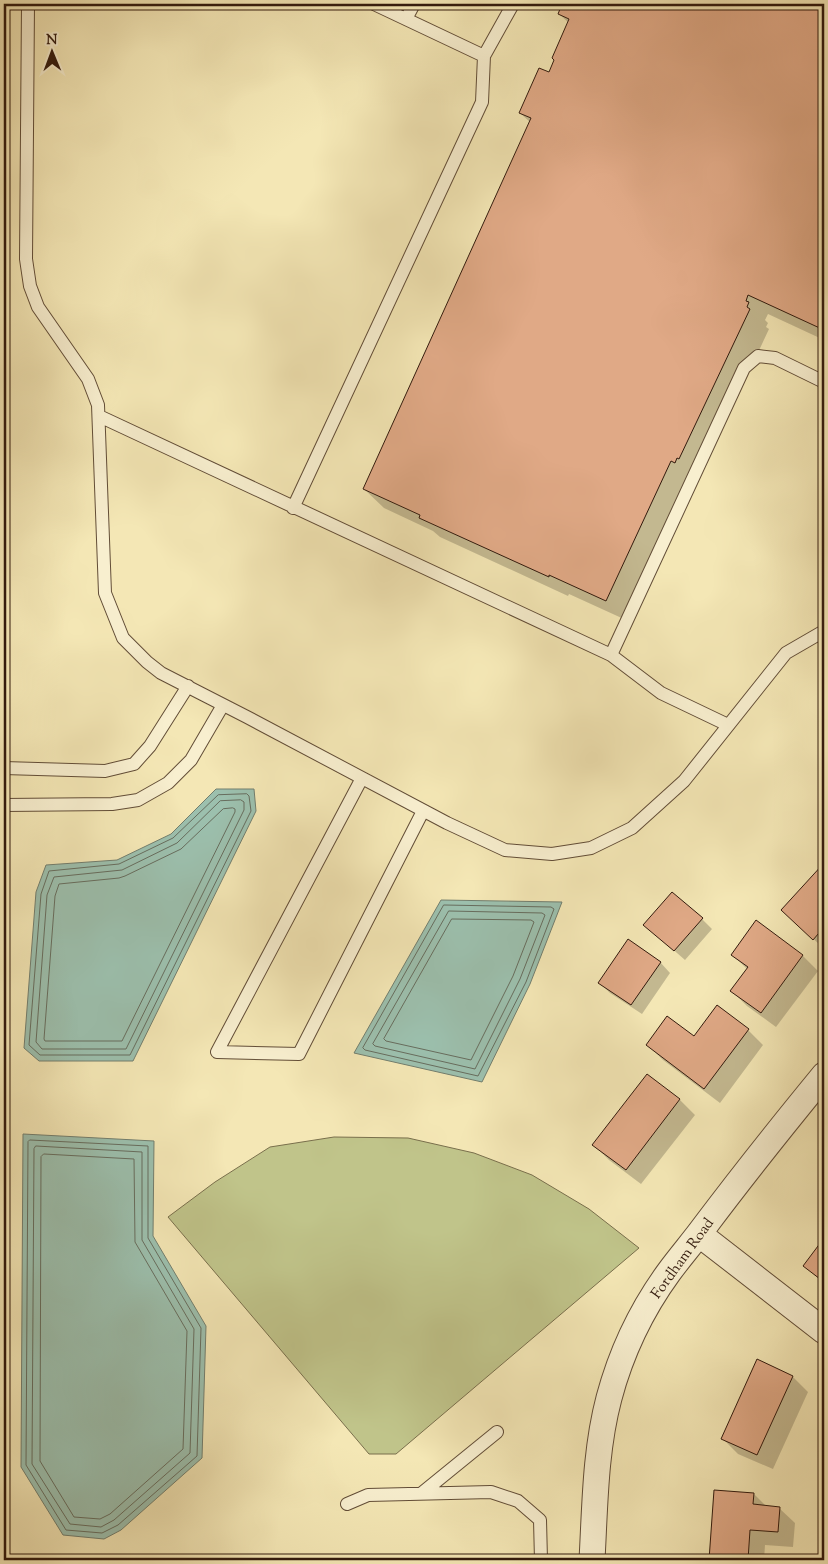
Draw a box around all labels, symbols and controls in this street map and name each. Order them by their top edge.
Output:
north arrow [28,28,78,78]
text: N [46,31,58,51]
street label: Fordham Road [647,1214,720,1304]

